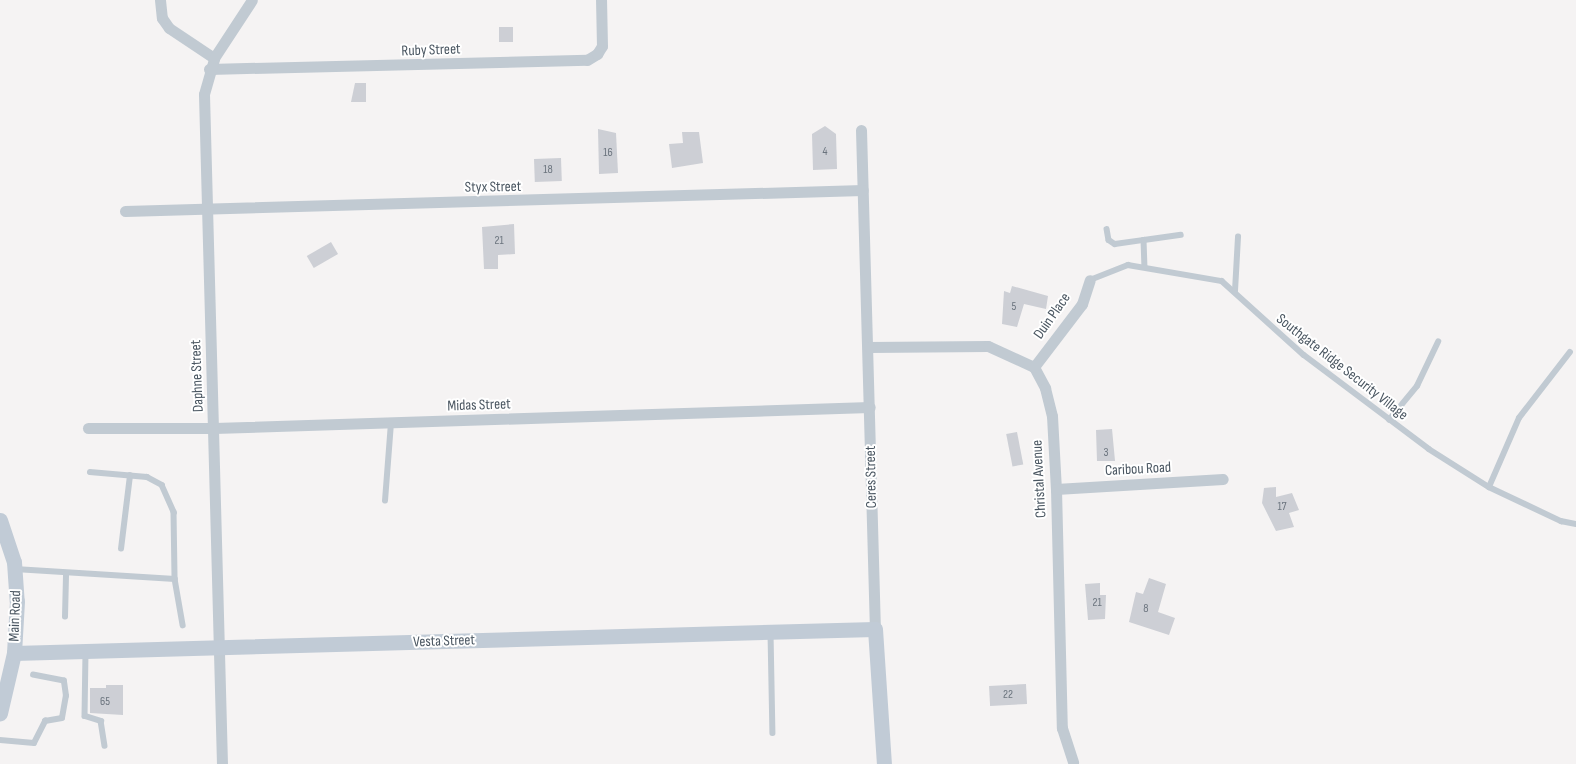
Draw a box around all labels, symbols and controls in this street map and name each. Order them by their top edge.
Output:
street label: Ruby Street [401,40,461,60]
house number: 4 [822,145,828,159]
house number: 16 [603,146,613,160]
house number: 18 [543,163,553,177]
street label: Styx Street [465,178,521,196]
house number: 21 [494,234,504,248]
street label: Duin Place [1030,289,1074,343]
house number: 5 [1012,300,1016,314]
street label: Southgate Ridge Security Village [1273,310,1411,424]
street label: Daphne Street [187,340,207,412]
street label: Midas Street [447,395,511,415]
street label: Christal Avenue [1028,439,1050,519]
street label: Ceres Street [861,446,881,508]
house number: 3 [1103,446,1109,460]
street label: Caribou Road [1105,458,1171,480]
house number: 17 [1278,500,1286,514]
street label: Main Road [5,590,25,642]
house number: 21 [1092,596,1102,610]
house number: 8 [1143,602,1149,616]
street label: Vesta Street [413,631,475,651]
house number: 22 [1003,688,1013,702]
house number: 65 [100,695,110,709]

